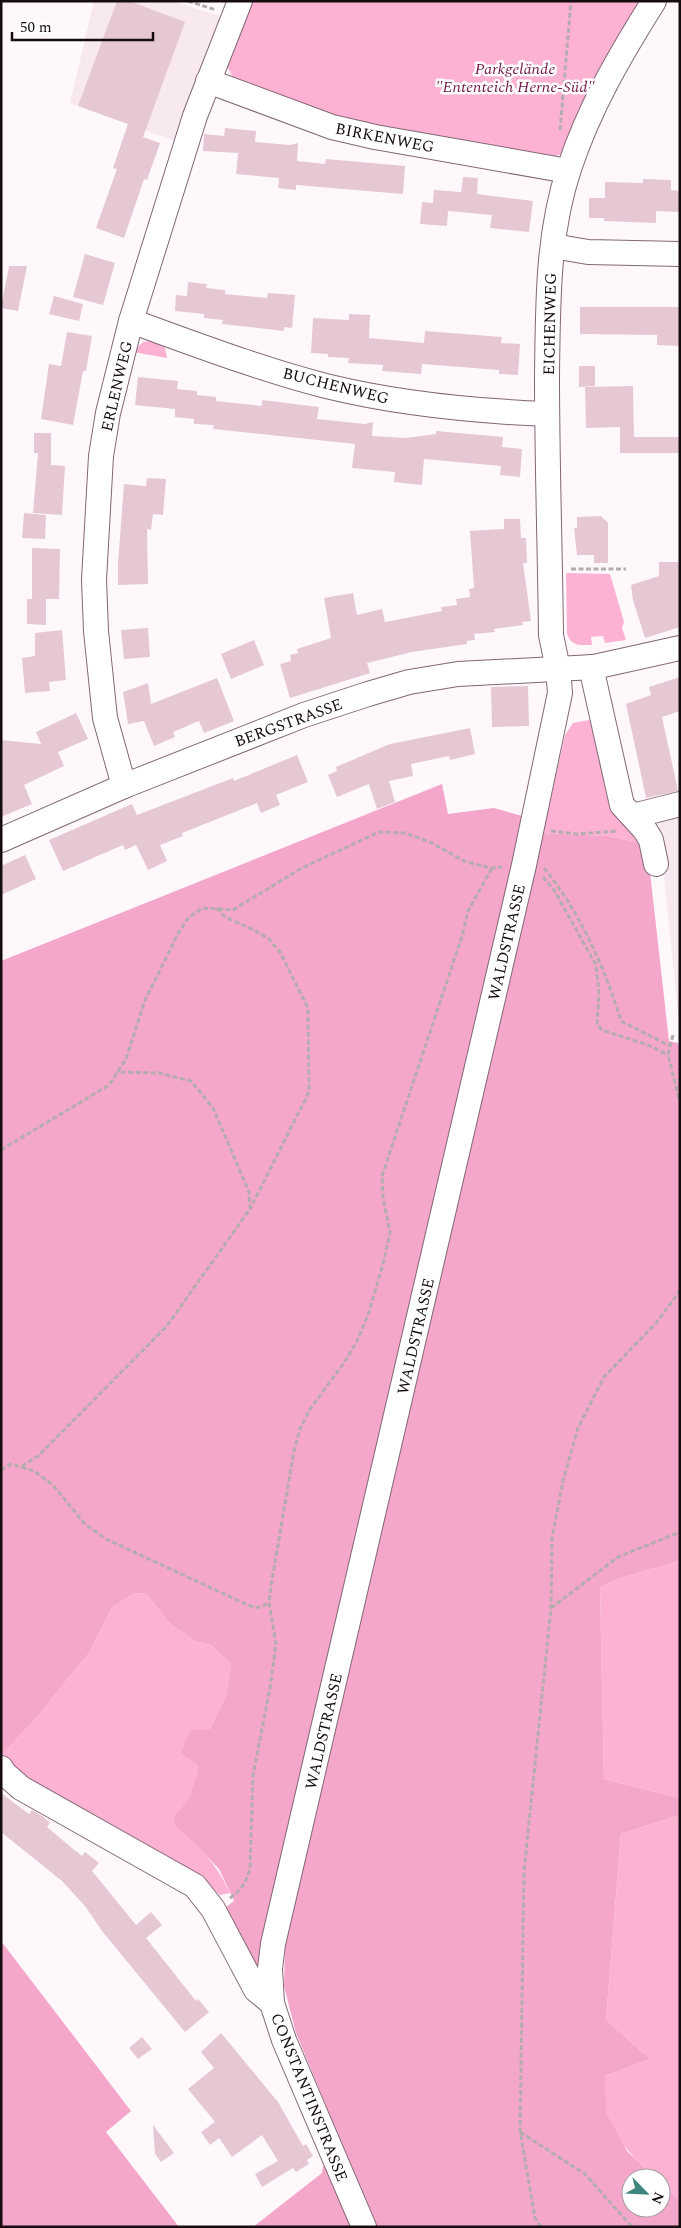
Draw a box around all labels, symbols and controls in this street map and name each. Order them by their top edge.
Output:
scale bar [12,10,154,42]
text: 50 m [20,16,52,39]
park label: Parkgelände "Ententeich Herne-Süd" [435,57,595,99]
street label: BIRKENWEG [333,117,436,159]
street label: EICHENWEG [537,272,563,376]
street label: ERLENWEG [95,338,139,434]
street label: BUCHENWEG [280,361,392,411]
street label: BERGSTRASSE [231,692,346,754]
street label: WALDSTRASSE [482,882,532,1003]
street label: WALDSTRASSE [391,1276,441,1397]
street label: WALDSTRASSE [299,1671,349,1792]
street label: CONSTANTINSTRASSE [264,2009,354,2185]
north arrow [621,2168,671,2218]
text: N [646,2189,669,2208]

